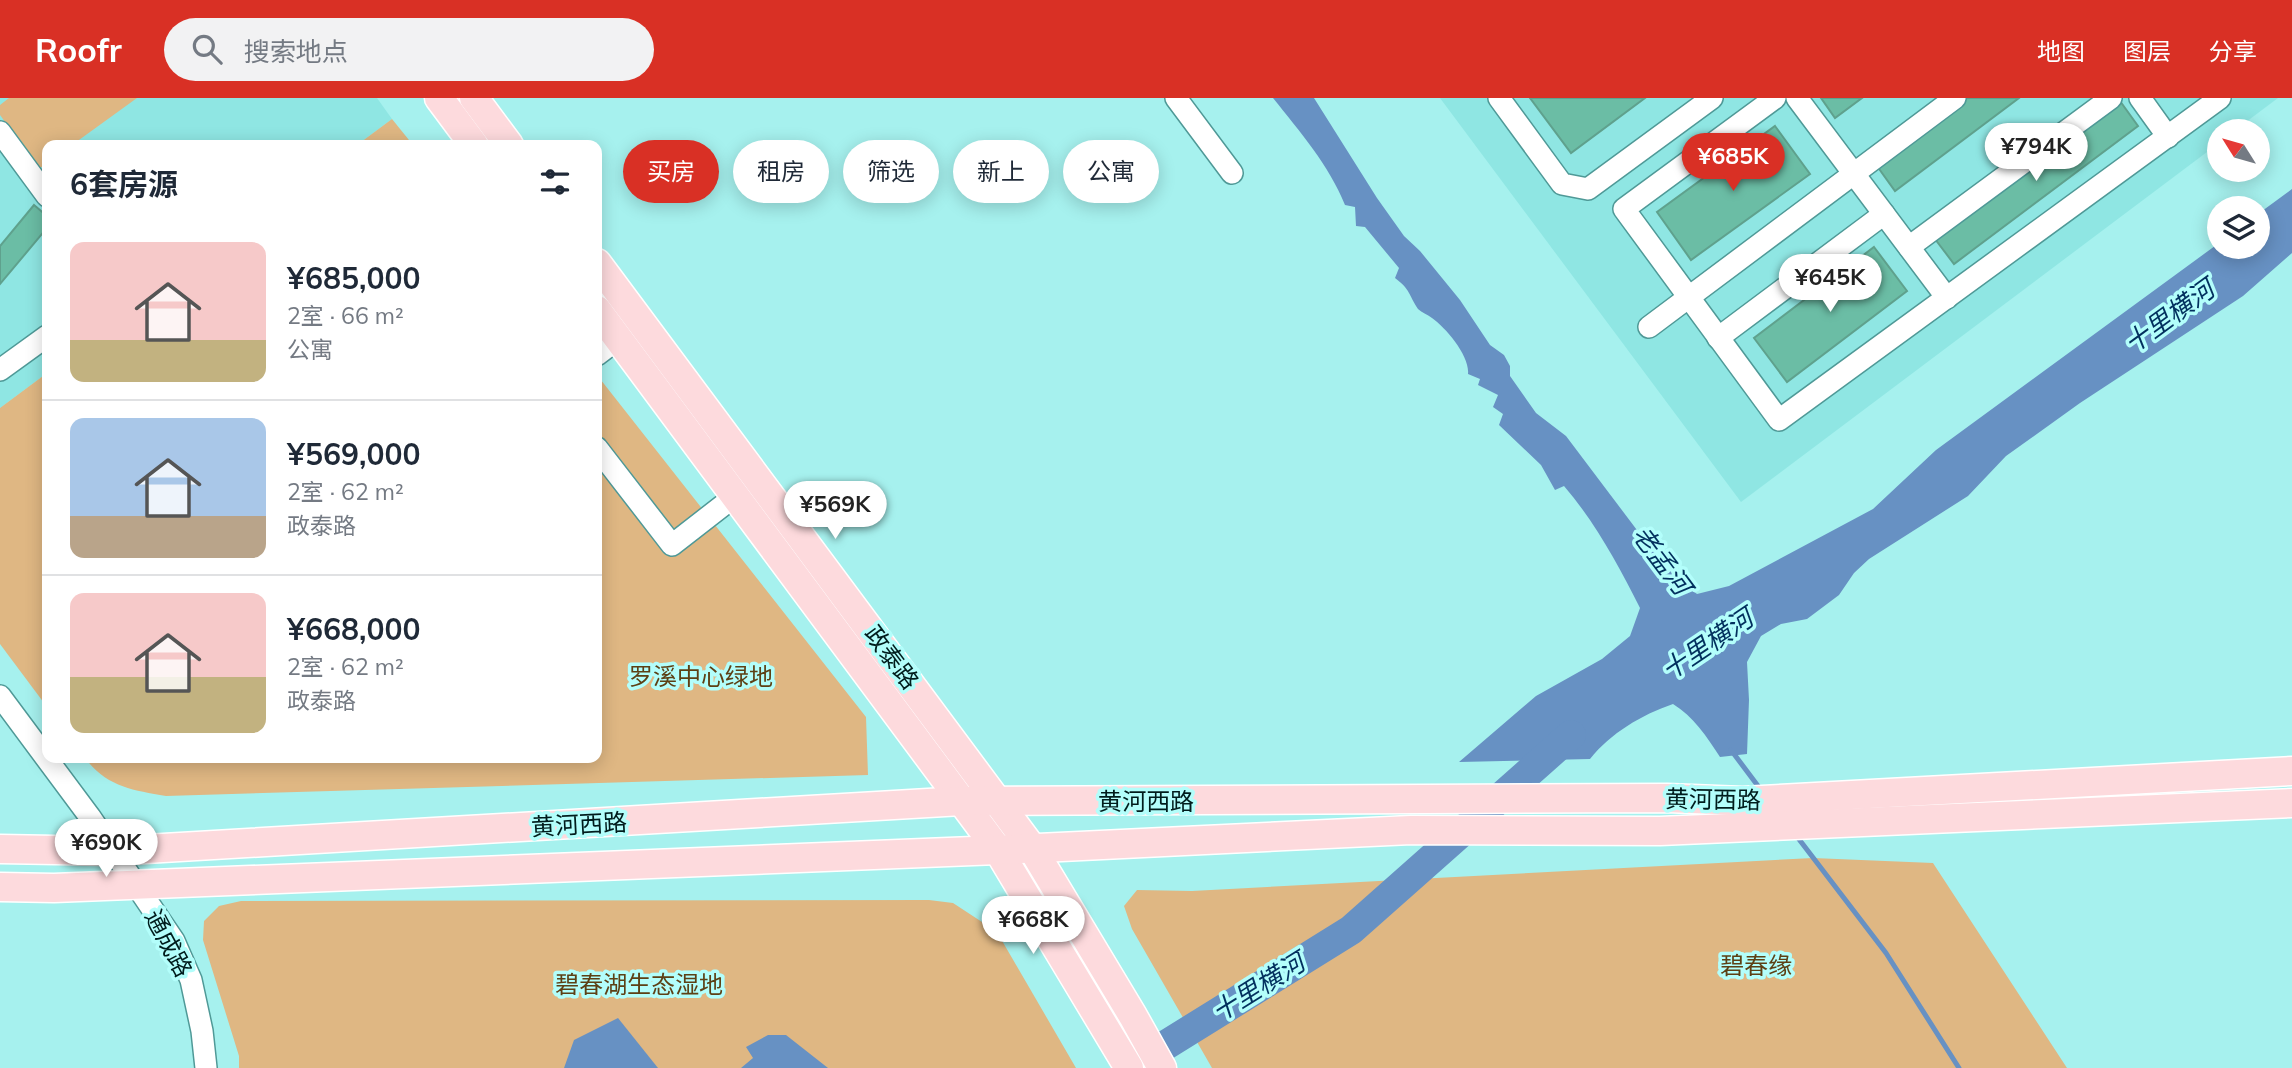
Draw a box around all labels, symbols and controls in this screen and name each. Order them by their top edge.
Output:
search box [164,18,654,81]
text: Roofr [35,29,122,70]
icon: search [188,30,226,68]
text: 搜索地点 [244,35,348,68]
text: 地图 [2037,36,2085,66]
text: 图层 [2123,36,2171,66]
text: 分享 [2209,36,2257,66]
north arrow [2207,119,2270,182]
map controls [2207,119,2270,259]
pin: ¥794K [1987,123,2085,183]
text: ¥794K [2001,131,2071,160]
pin: ¥685K [1684,134,1782,193]
chip: 买房 [623,140,719,203]
chip: 租房 [733,140,829,203]
chip: 筛选 [843,140,939,203]
chip: 新上 [953,140,1049,203]
chip: 公寓 [1063,140,1159,203]
text: ¥685K [1698,141,1768,170]
icon: filters [536,163,574,201]
text: 6套房源 [70,165,178,203]
button: layers [2207,196,2270,259]
pin: ¥645K [1781,254,1879,314]
text: ¥685,000 [287,259,420,297]
text: ¥645K [1795,262,1865,291]
water label: 十里横河 [2117,269,2225,360]
icon: home [126,270,210,354]
text: 2室 · 66 m² [287,301,404,330]
text: 公寓 [287,335,333,364]
text: ¥569,000 [287,435,420,473]
icon: home [126,446,210,530]
text: 2室 · 62 m² [287,477,404,506]
pin: ¥569K [786,482,884,541]
text: ¥569K [800,489,870,518]
text: 政泰路 [287,511,356,540]
water label: 老孟河 [1625,519,1702,605]
water label: 十里横河 [1655,598,1763,687]
text: ¥668,000 [287,610,420,648]
street label: 政泰路 [858,619,926,695]
icon: home [126,621,210,705]
text: 2室 · 62 m² [287,652,404,681]
park label: 罗溪中心绿地 [629,661,773,691]
text: 政泰路 [287,686,356,715]
street label: 黄河西路 [1665,783,1761,815]
street label: 黄河西路 [1098,786,1194,816]
street label: 黄河西路 [530,807,628,841]
pin: ¥690K [57,820,155,879]
text: ¥690K [71,827,141,856]
pin: ¥668K [984,896,1082,956]
street label: 通成路 [139,904,199,982]
text: ¥668K [998,904,1068,933]
water label: 十里横河 [1205,943,1315,1029]
park label: 碧春缘 [1720,950,1792,980]
park label: 碧春湖生态湿地 [555,969,723,999]

